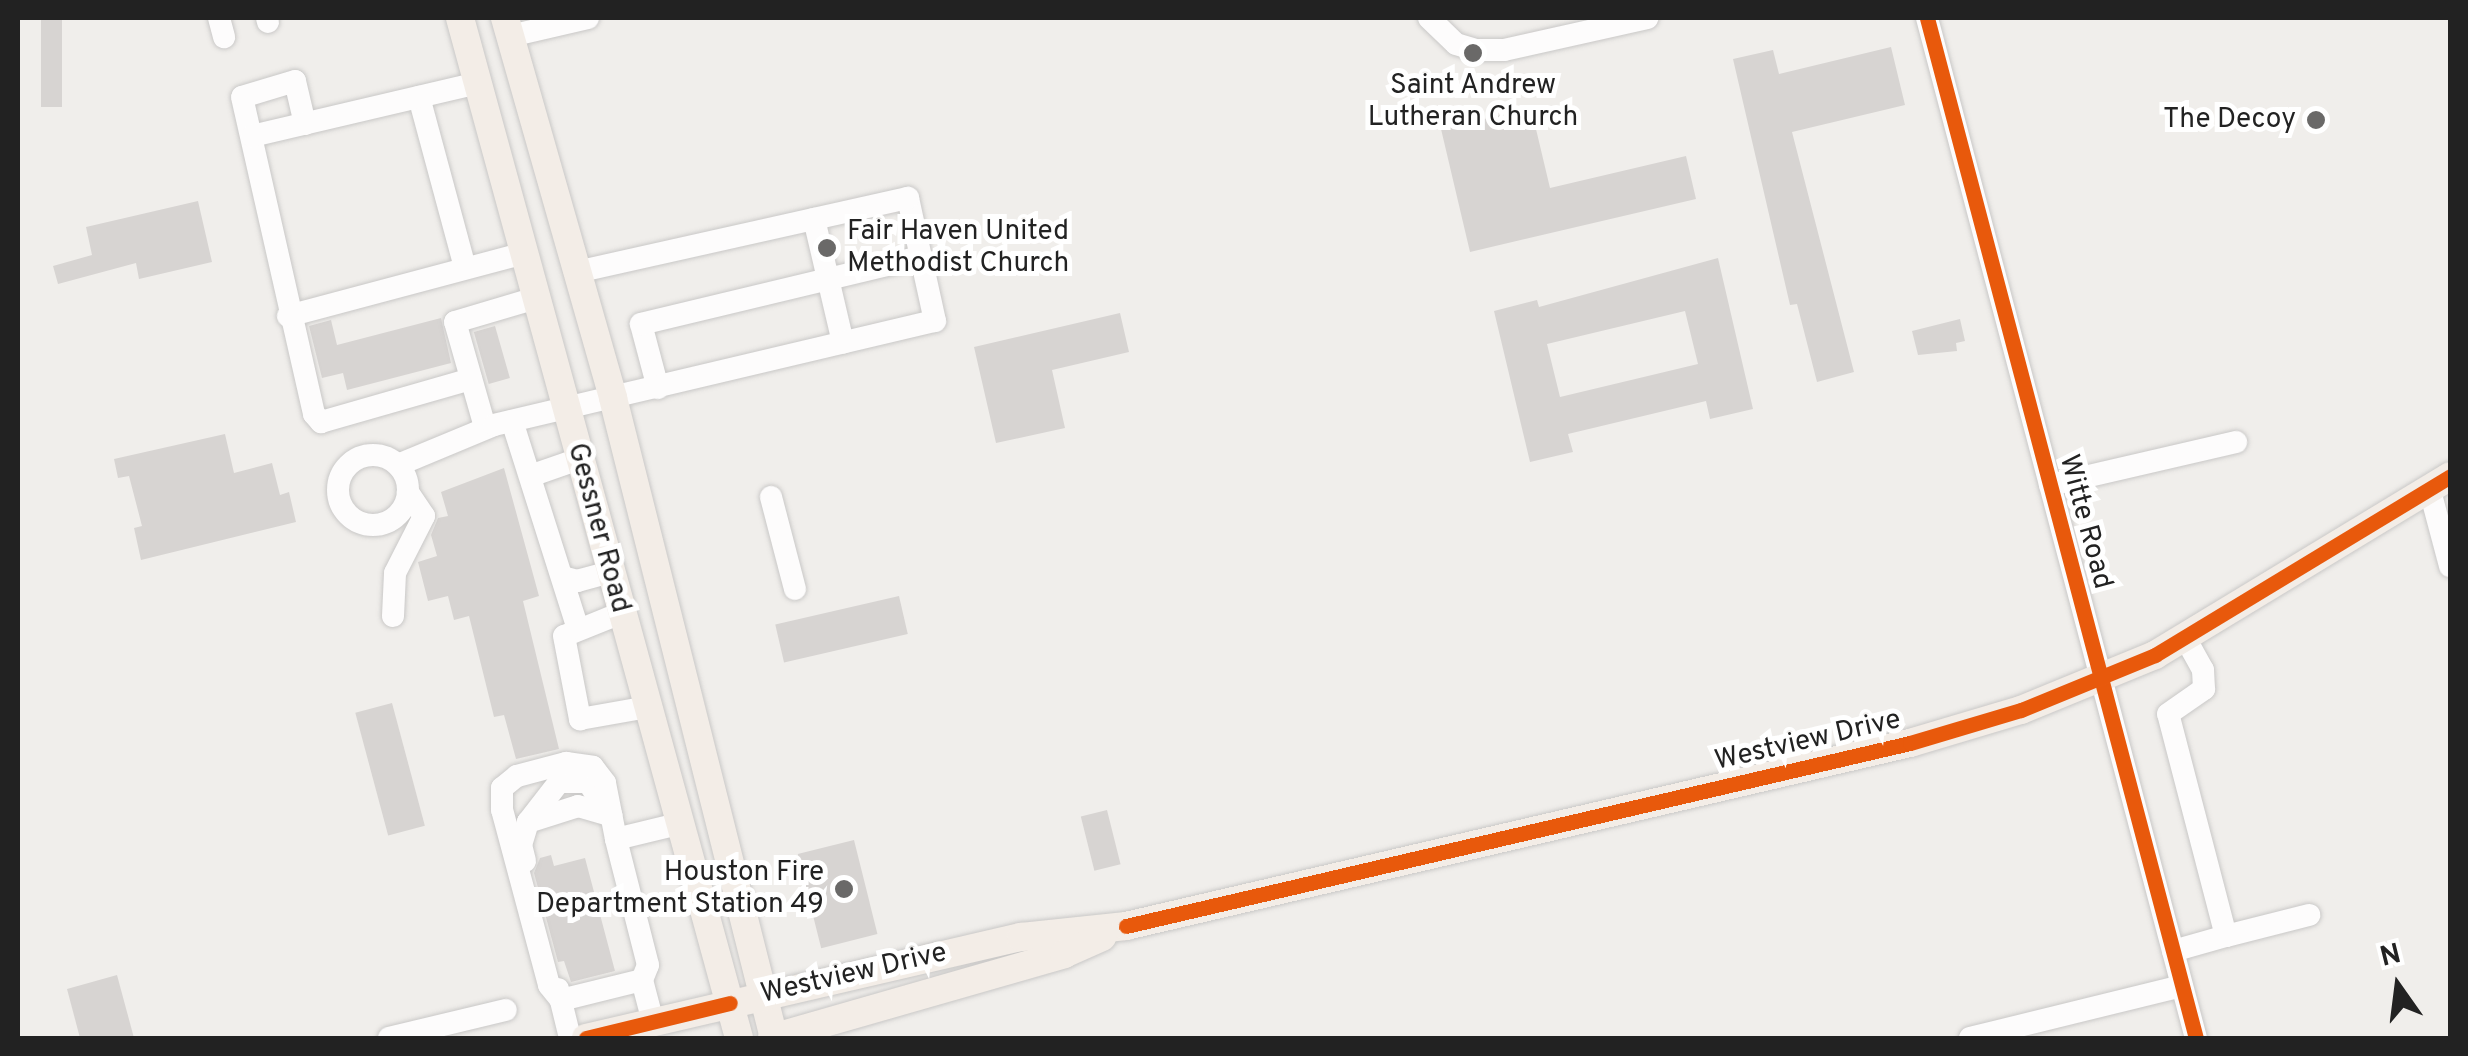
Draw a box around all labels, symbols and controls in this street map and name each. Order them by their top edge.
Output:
marker: Saint Andrew Lutheran Church [1462,42,1484,64]
place label: Saint Andrew Lutheran Church [1368,69,1578,135]
place label: The Decoy [2163,103,2296,137]
marker: The Decoy [2305,109,2327,131]
place label: Fair Haven United Methodist Church [847,215,1069,281]
marker: Fair Haven United Methodist Church [816,237,838,259]
street label: Gessner Road [559,440,637,616]
street label: Witte Road [2051,451,2119,593]
street label: Westview Drive [1712,703,1904,779]
place label: Houston Fire Department Station 49 [536,856,824,922]
marker: Houston Fire Department Station 49 [833,878,855,900]
street label: Westview Drive [758,936,950,1012]
north arrow [2348,936,2448,1036]
text: N [2377,937,2405,977]

